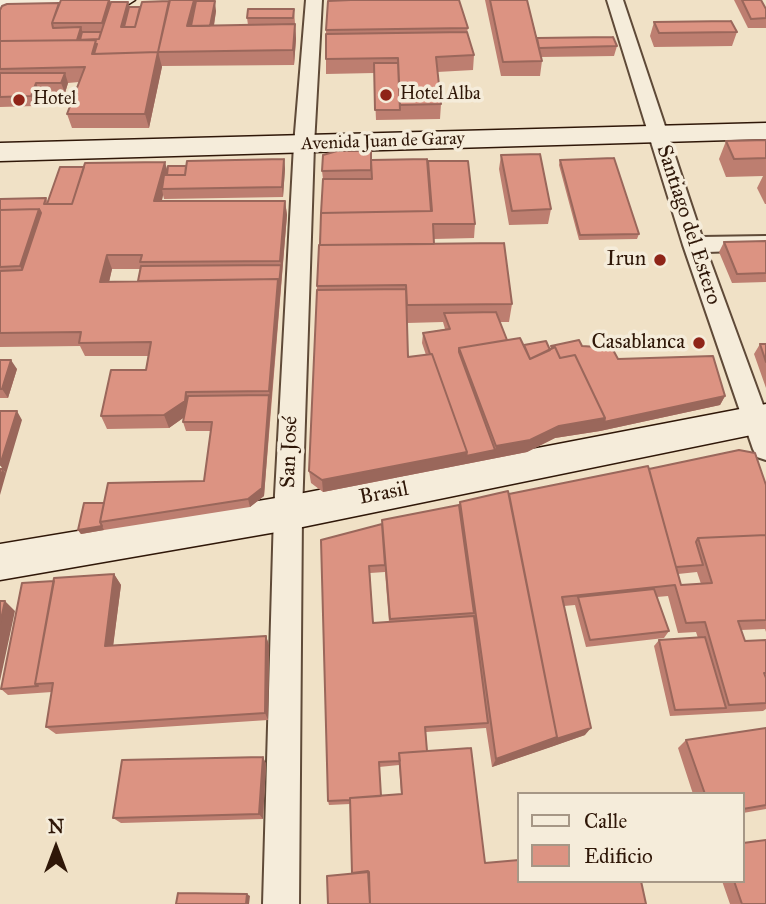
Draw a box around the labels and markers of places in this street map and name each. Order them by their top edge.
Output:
place label: Hotel Alba [400,84,480,106]
marker: Hotel Alba [378,87,394,103]
place label: Hotel [33,89,76,111]
marker: Hotel [11,92,27,108]
place label: Irun [606,247,646,273]
marker: Irun [652,252,668,268]
place label: Casablanca [592,330,685,356]
marker: Casablanca [691,335,707,351]

